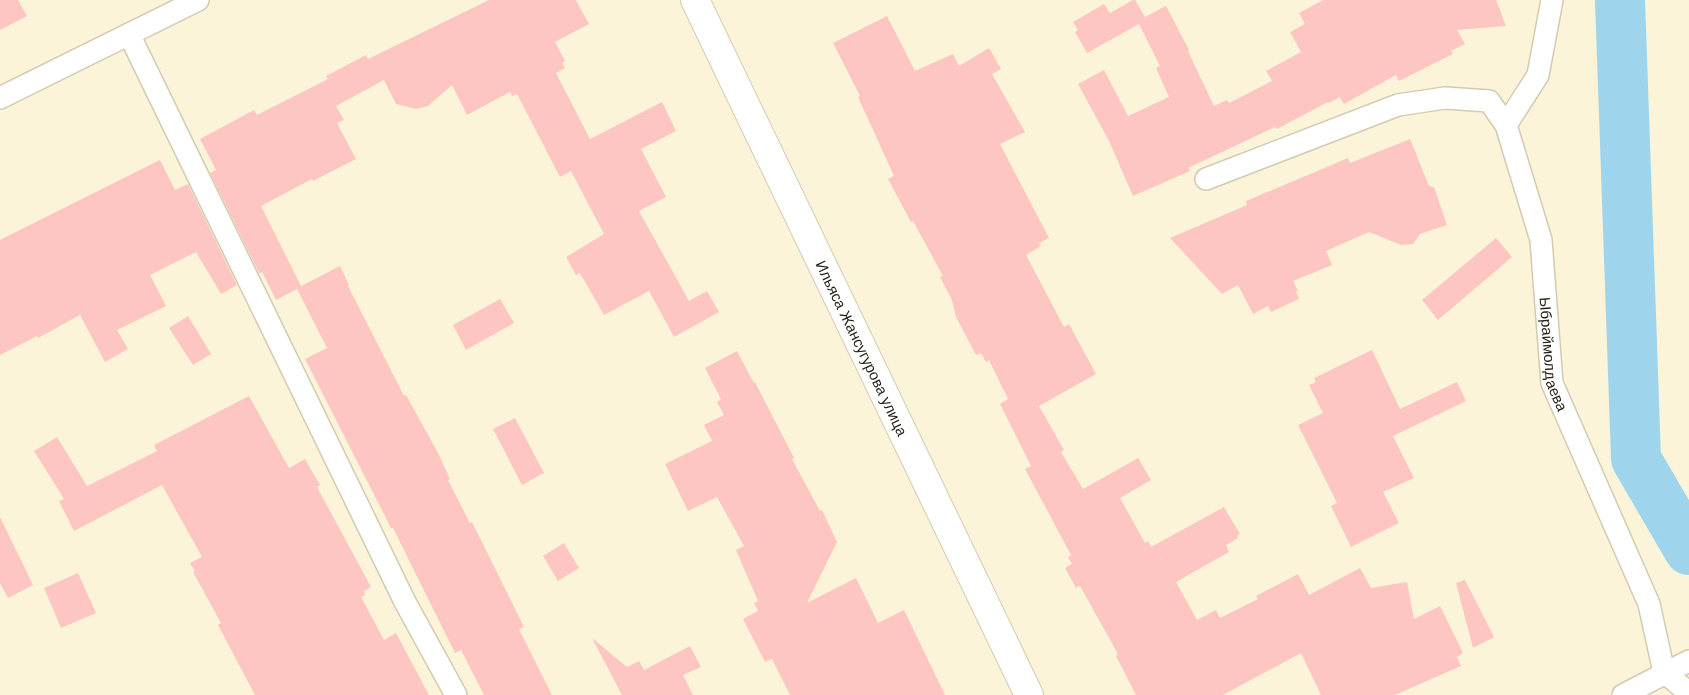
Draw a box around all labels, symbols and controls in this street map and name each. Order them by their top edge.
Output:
street label: Ильяса Жансугурова улица [813,258,912,439]
street label: Ыбраймолдаева [1537,296,1572,414]

